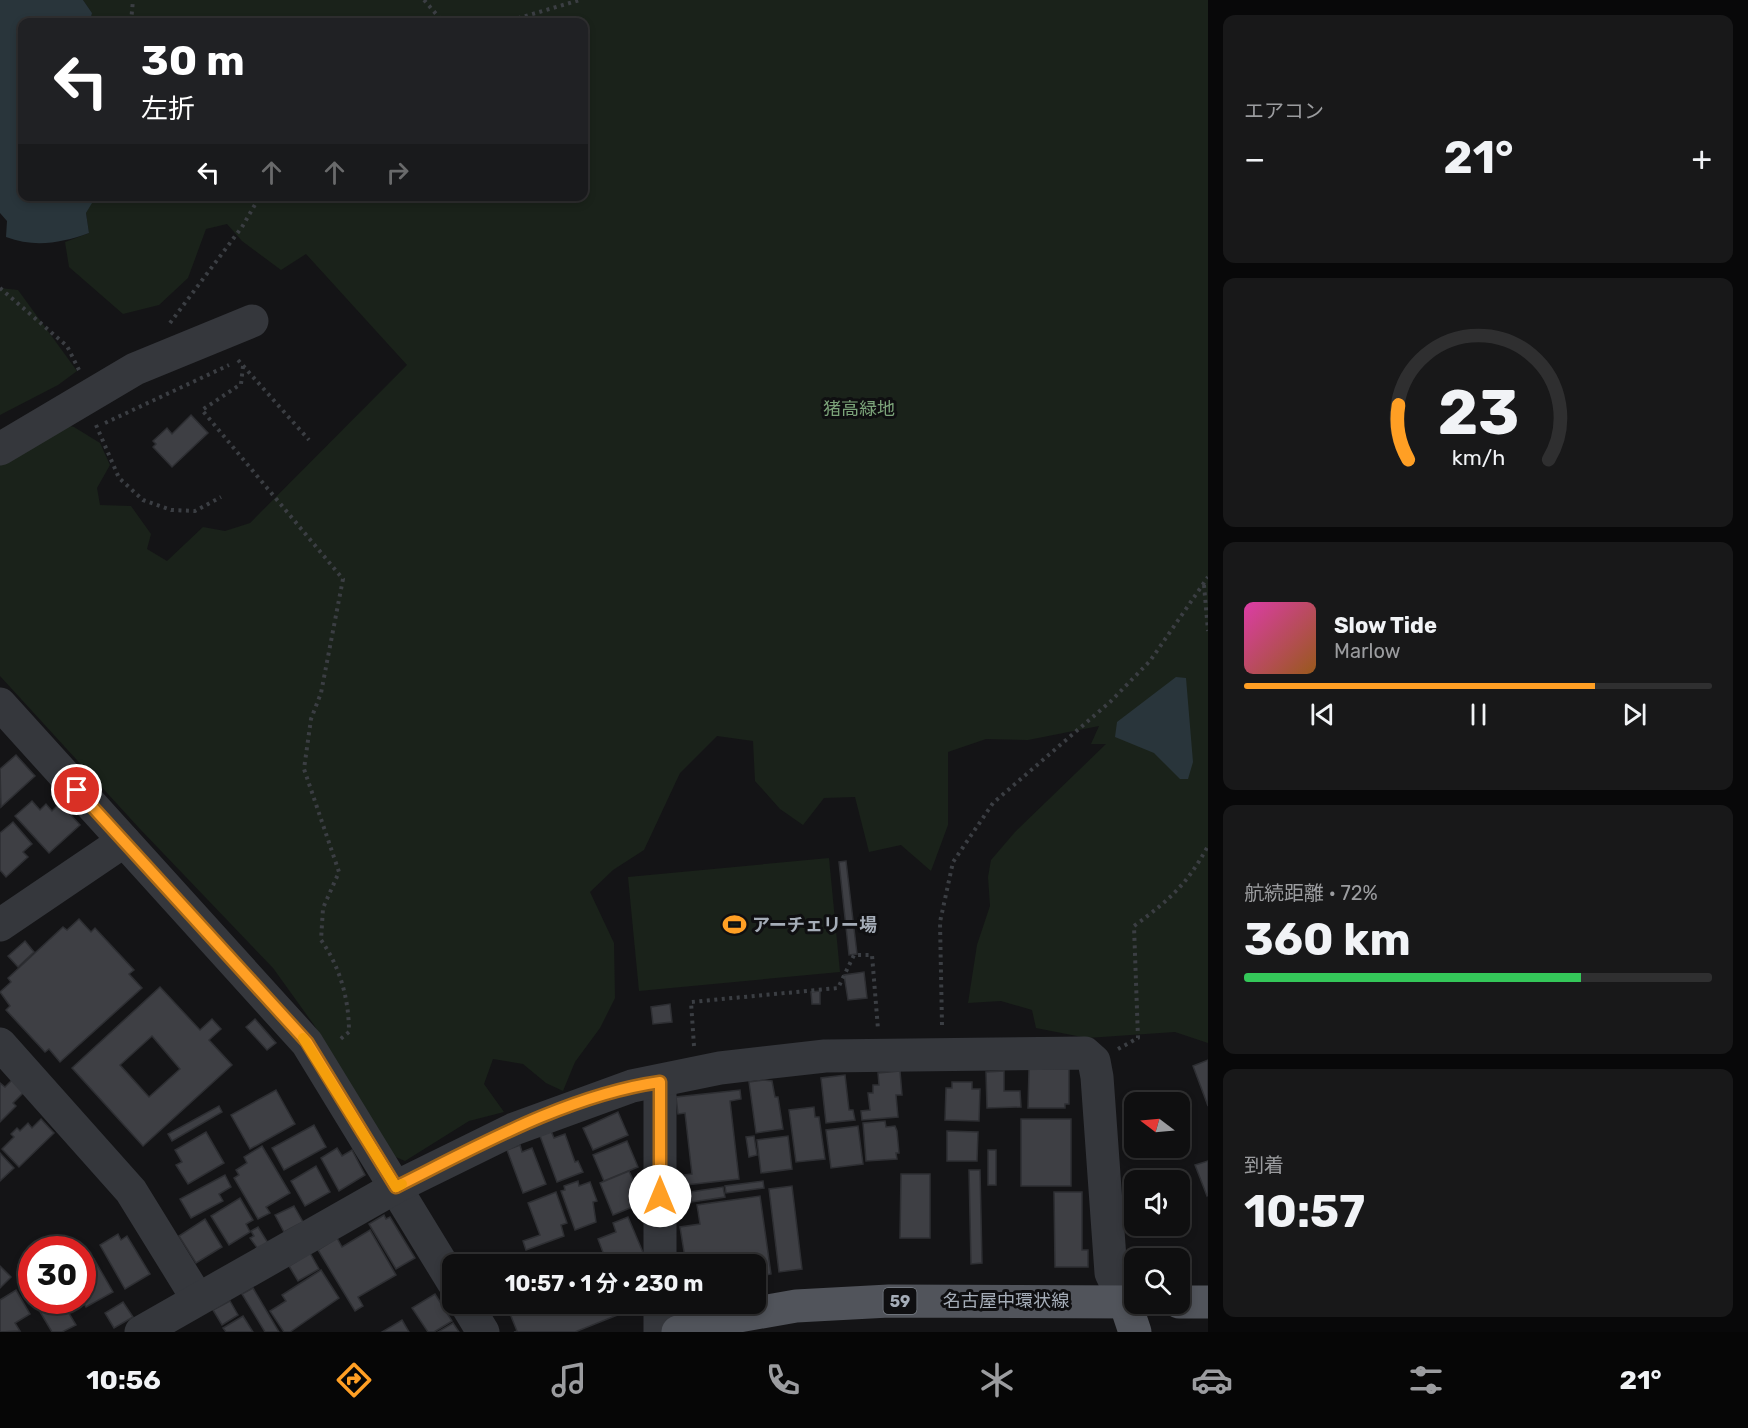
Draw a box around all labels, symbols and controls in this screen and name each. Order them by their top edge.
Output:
text: 30 m [141,36,245,86]
icon: left [42,42,120,120]
text: 左折 [141,93,195,125]
text: エアコン [1244,99,1324,123]
text: 21° [1443,131,1514,184]
text: − [1244,139,1265,178]
text: + [1691,139,1712,178]
icon: left [192,156,225,189]
icon: ahead [255,156,288,189]
icon: ahead [318,156,351,189]
icon: right [381,156,414,189]
text: 23 [1437,376,1519,450]
park label: 猪高緑地 [823,398,895,420]
text: km/h [1451,445,1505,470]
text: Slow Tide [1334,612,1437,639]
text: Marlow [1334,639,1401,663]
icon: previous [1306,698,1339,731]
icon: pause [1462,698,1495,731]
icon: next [1618,698,1651,731]
pin [51,764,102,815]
icon: arrive [60,773,93,806]
text: 航続距離 · 72% [1244,881,1378,905]
sports icon: アーチェリー場 [721,912,747,938]
text: 360 km [1244,913,1411,966]
place label: アーチェリー場 [752,914,877,936]
north arrow [1124,1092,1190,1158]
map controls [1124,1092,1190,1314]
text: 到着 [1244,1153,1284,1177]
position arrow [628,1164,692,1228]
button: sound [1124,1170,1190,1236]
text: 10:57 [1244,1185,1365,1238]
speed limit sign: 30 [18,1236,96,1314]
button: search [1124,1248,1190,1314]
text: 10:57 · 1 分 · 230 m [505,1270,703,1297]
road number: 59 [884,1288,916,1314]
street label: 名古屋中環状線 [943,1290,1069,1312]
icon: directions [333,1359,375,1401]
icon: music [548,1359,590,1401]
icon: phone [762,1359,804,1401]
icon: climate [976,1359,1018,1401]
icon: car [1191,1359,1233,1401]
icon: filters [1405,1359,1447,1401]
text: 10:56 [86,1364,161,1396]
text: 21° [1620,1364,1662,1396]

